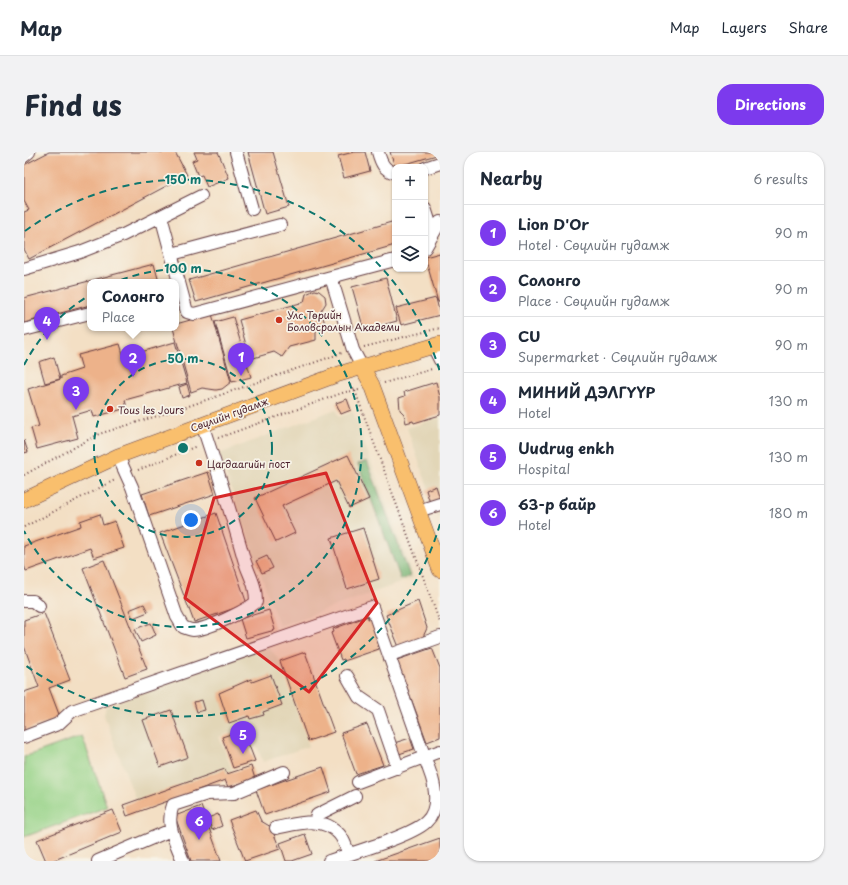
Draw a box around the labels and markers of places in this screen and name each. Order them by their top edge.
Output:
pin: 4 [34,307,60,340]
place label: Улс Төрийн Боловсролын Академи [287,307,400,334]
marker: Улс Төрийн Боловсролын Академи [274,315,284,325]
pin: 1 [228,343,254,376]
pin: 2 [120,344,146,377]
pin: 3 [63,377,89,410]
place label: Tous les Jours [118,402,185,417]
marker: Tous les Jours [105,404,115,414]
centre of rings [176,441,190,455]
place label: Цагдаагийн пост [207,456,290,471]
marker: Цагдаагийн пост [194,458,204,468]
pin: 5 [230,721,256,754]
pin: 6 [186,807,212,840]

